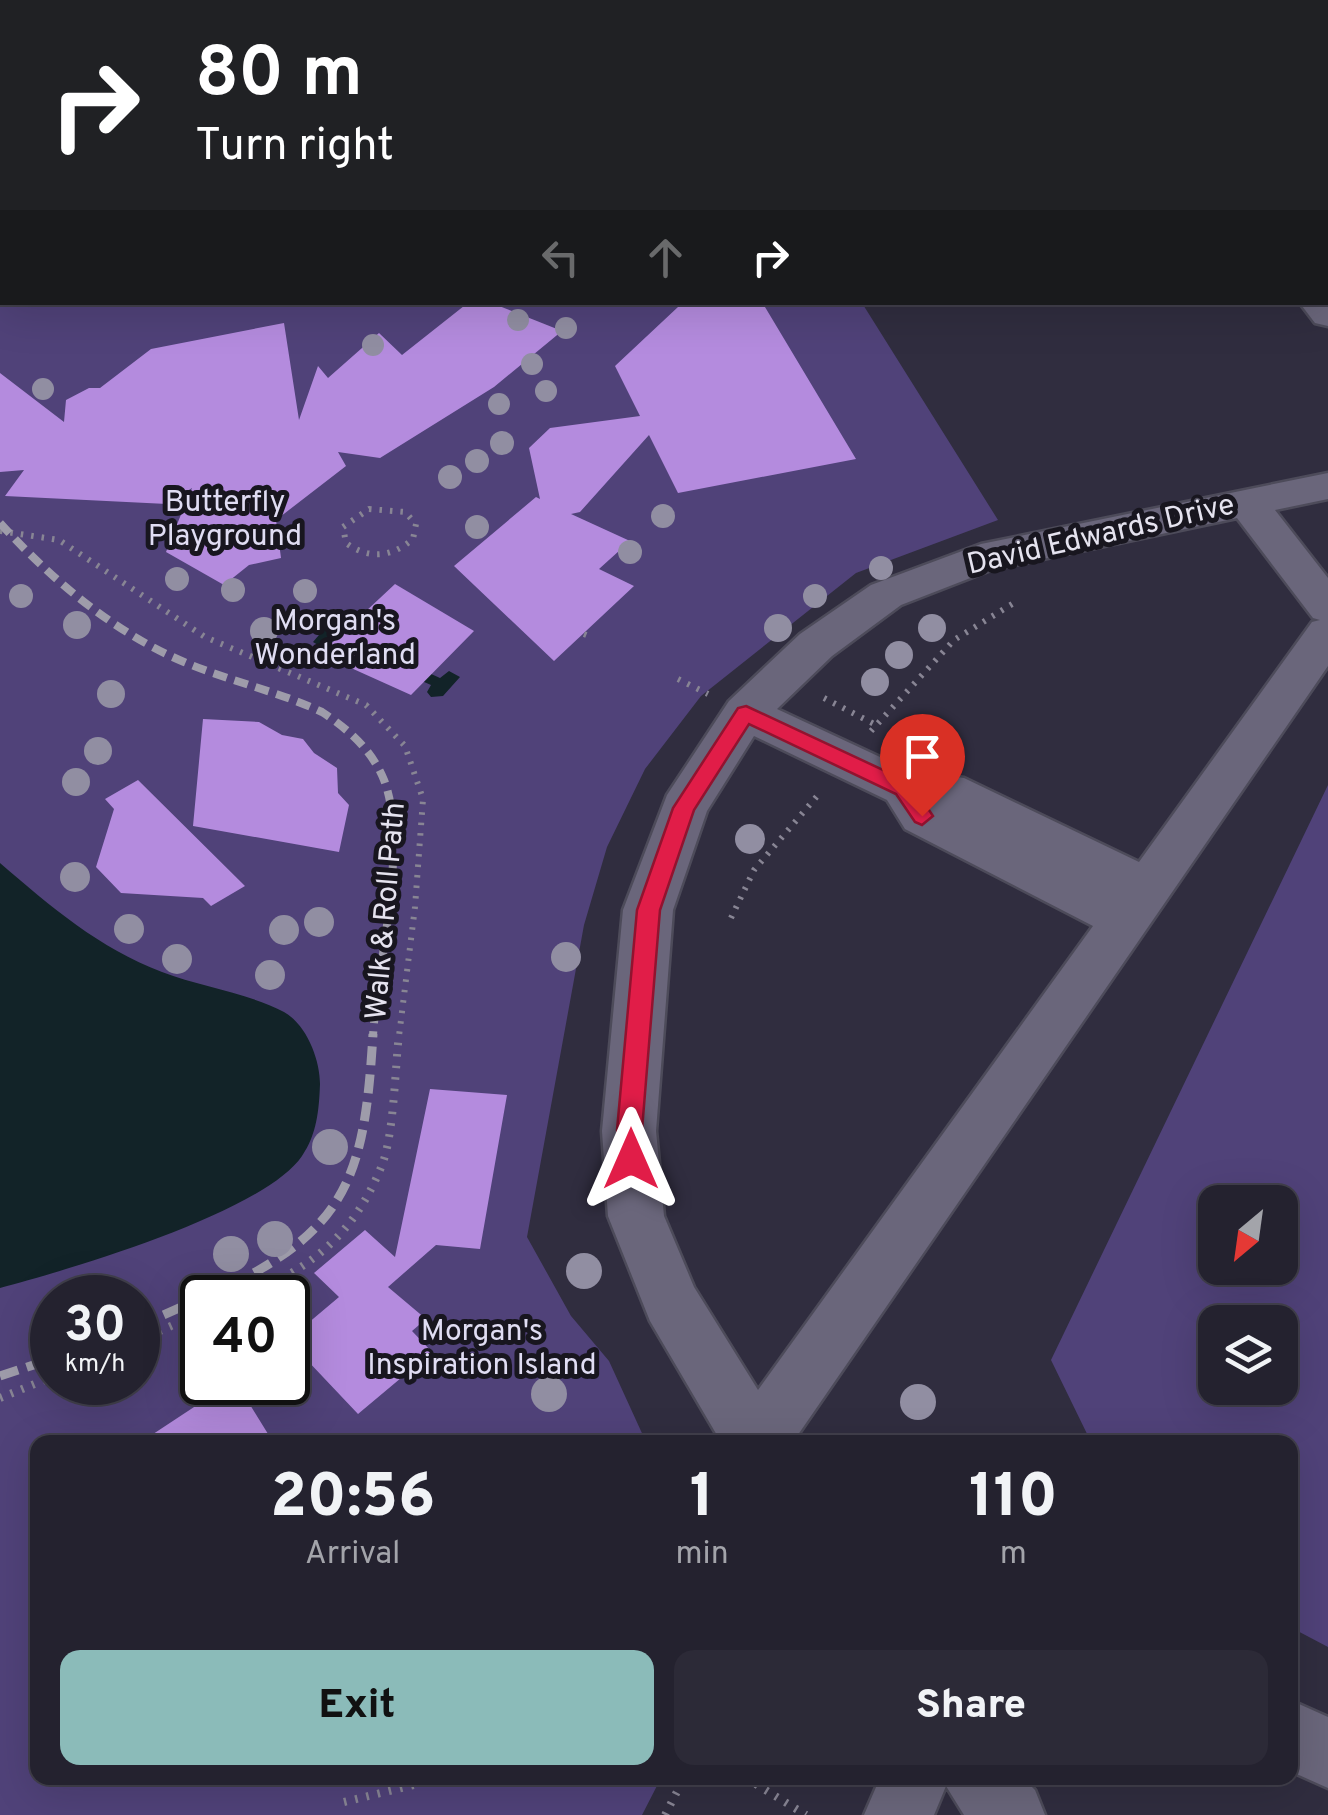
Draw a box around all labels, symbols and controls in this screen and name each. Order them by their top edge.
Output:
text: 80 m [195,32,363,121]
icon: right [30,40,160,170]
text: Turn right [195,119,394,176]
icon: left [533,230,588,285]
icon: ahead [638,230,693,285]
icon: right [743,230,798,285]
park label: Butterfly Playground [148,485,302,556]
street label: David Edwards Drive [964,487,1238,585]
park label: Morgan's Wonderland [254,604,416,675]
pin [880,714,965,817]
icon: arrive [895,729,950,784]
street label: Walk & Roll Path [359,801,415,1021]
position arrow [579,1107,683,1211]
north arrow [1198,1185,1298,1285]
map controls [1198,1185,1298,1405]
speed limit sign: 40 [180,1275,310,1405]
text: 30 [64,1296,126,1359]
button: layers [1198,1305,1298,1405]
park label: Morgan's Inspiration Island [367,1314,597,1385]
text: km/h [65,1349,125,1381]
text: 20:56 [270,1462,435,1538]
text: 1 [690,1462,714,1538]
text: 110 [969,1462,1058,1538]
text: Arrival [305,1535,400,1575]
text: min [675,1535,729,1575]
text: m [1000,1535,1027,1575]
button: Exit [60,1650,654,1765]
button: Share [674,1650,1268,1765]

